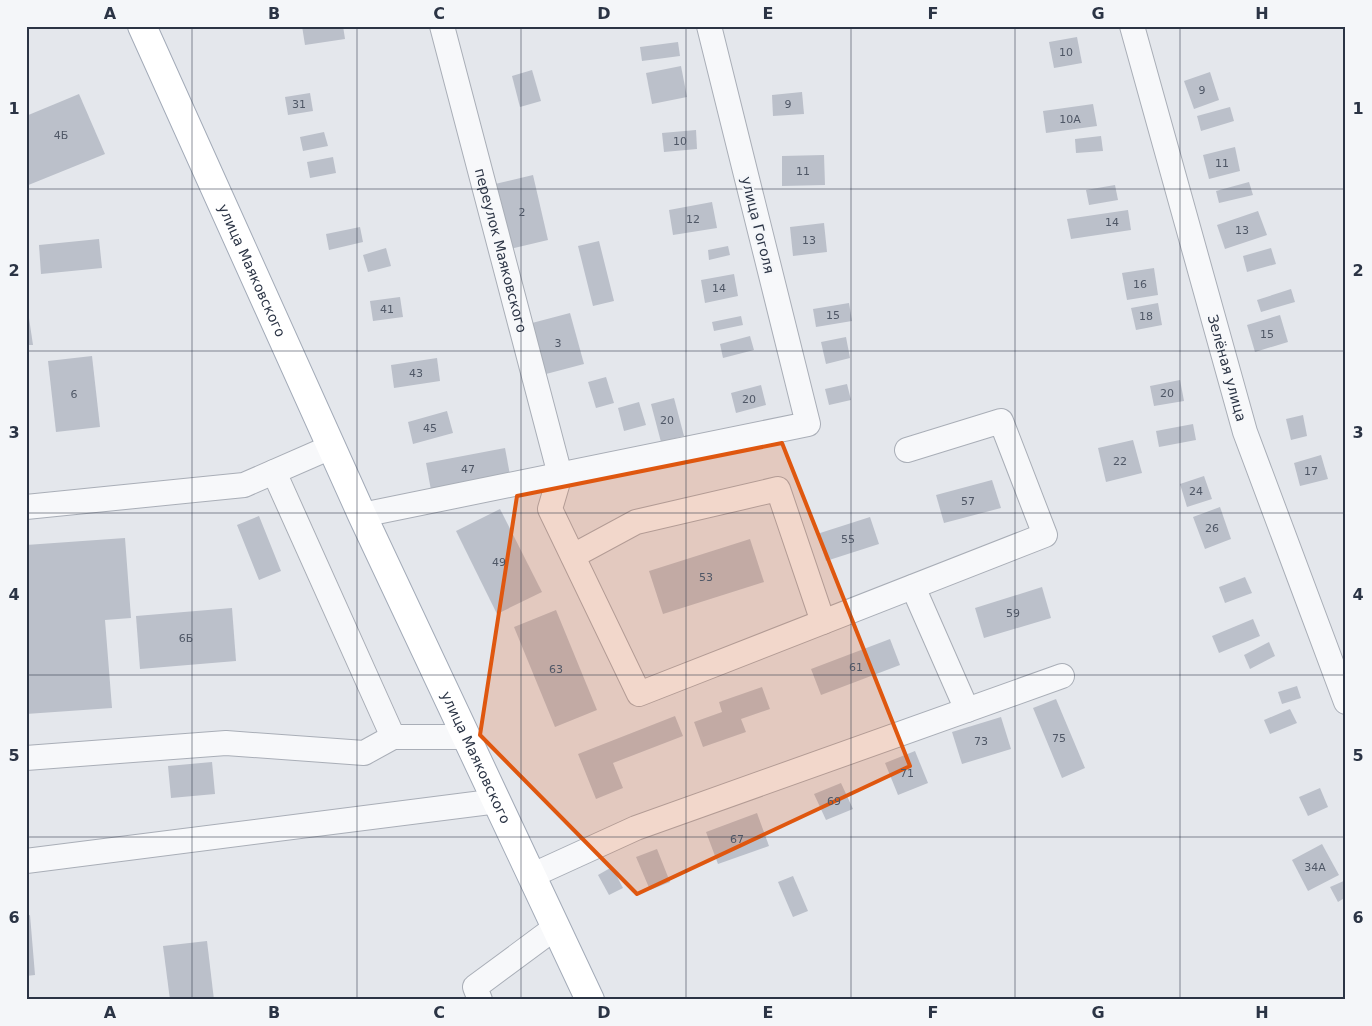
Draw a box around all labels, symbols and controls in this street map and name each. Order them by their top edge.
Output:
text: A [104,4,117,23]
text: B [268,4,280,23]
text: C [433,4,445,23]
text: D [597,4,611,23]
text: E [763,4,773,23]
text: F [928,4,938,23]
text: G [1091,4,1105,23]
text: H [1255,4,1269,23]
house number: 10 [1059,46,1073,59]
house number: 9 [1199,84,1206,97]
house number: 31 [292,98,306,111]
house number: 9 [785,98,792,111]
text: 1 [8,99,20,118]
text: 1 [1352,99,1364,118]
house number: 10А [1059,113,1081,126]
house number: 4Б [54,129,68,142]
house number: 10 [673,135,687,148]
house number: 11 [1215,157,1229,170]
house number: 11 [796,165,810,178]
street label: переулок Маяковского [472,167,530,334]
street label: улица Гоголя [738,175,778,275]
street label: улица Маяковского [215,201,289,339]
house number: 2 [519,206,526,219]
house number: 12 [686,213,700,226]
house number: 14 [1105,216,1119,229]
house number: 13 [1235,224,1249,237]
house number: 13 [802,234,816,247]
text: 2 [8,261,20,280]
text: 2 [1352,261,1364,280]
house number: 16 [1133,278,1147,291]
house number: 14 [712,282,726,295]
house number: 41 [380,303,394,316]
house number: 15 [826,309,840,322]
house number: 18 [1139,310,1153,323]
street label: Зелёная улица [1205,313,1250,423]
house number: 15 [1260,328,1274,341]
house number: 3 [555,337,562,350]
house number: 43 [409,367,423,380]
house number: 20 [1160,387,1174,400]
house number: 6 [71,388,78,401]
house number: 20 [742,393,756,406]
house number: 20 [660,414,674,427]
house number: 45 [423,422,437,435]
text: 3 [8,423,20,442]
text: 3 [1352,423,1364,442]
house number: 22 [1113,455,1127,468]
house number: 47 [461,463,475,476]
house number: 17 [1304,465,1318,478]
house number: 24 [1189,485,1203,498]
house number: 57 [961,495,975,508]
house number: 26 [1205,522,1219,535]
house number: 55 [841,533,855,546]
house number: 49 [492,556,506,569]
house number: 53 [699,571,713,584]
text: 4 [8,585,20,604]
text: 4 [1352,585,1364,604]
house number: 59 [1006,607,1020,620]
house number: 6Б [179,632,193,645]
house number: 61 [849,661,863,674]
house number: 63 [549,663,563,676]
street label: улица Маяковского [438,689,514,826]
house number: 75 [1052,732,1066,745]
house number: 73 [974,735,988,748]
text: 5 [8,746,20,765]
text: 5 [1352,746,1364,765]
house number: 71 [900,767,914,780]
house number: 69 [827,795,841,808]
house number: 67 [730,833,744,846]
house number: 34А [1304,861,1326,874]
text: 6 [8,908,20,927]
text: 6 [1352,908,1364,927]
text: A [104,1003,117,1022]
text: B [268,1003,280,1022]
text: C [433,1003,445,1022]
text: D [597,1003,611,1022]
text: E [763,1003,773,1022]
text: F [928,1003,938,1022]
text: G [1091,1003,1105,1022]
text: H [1255,1003,1269,1022]

